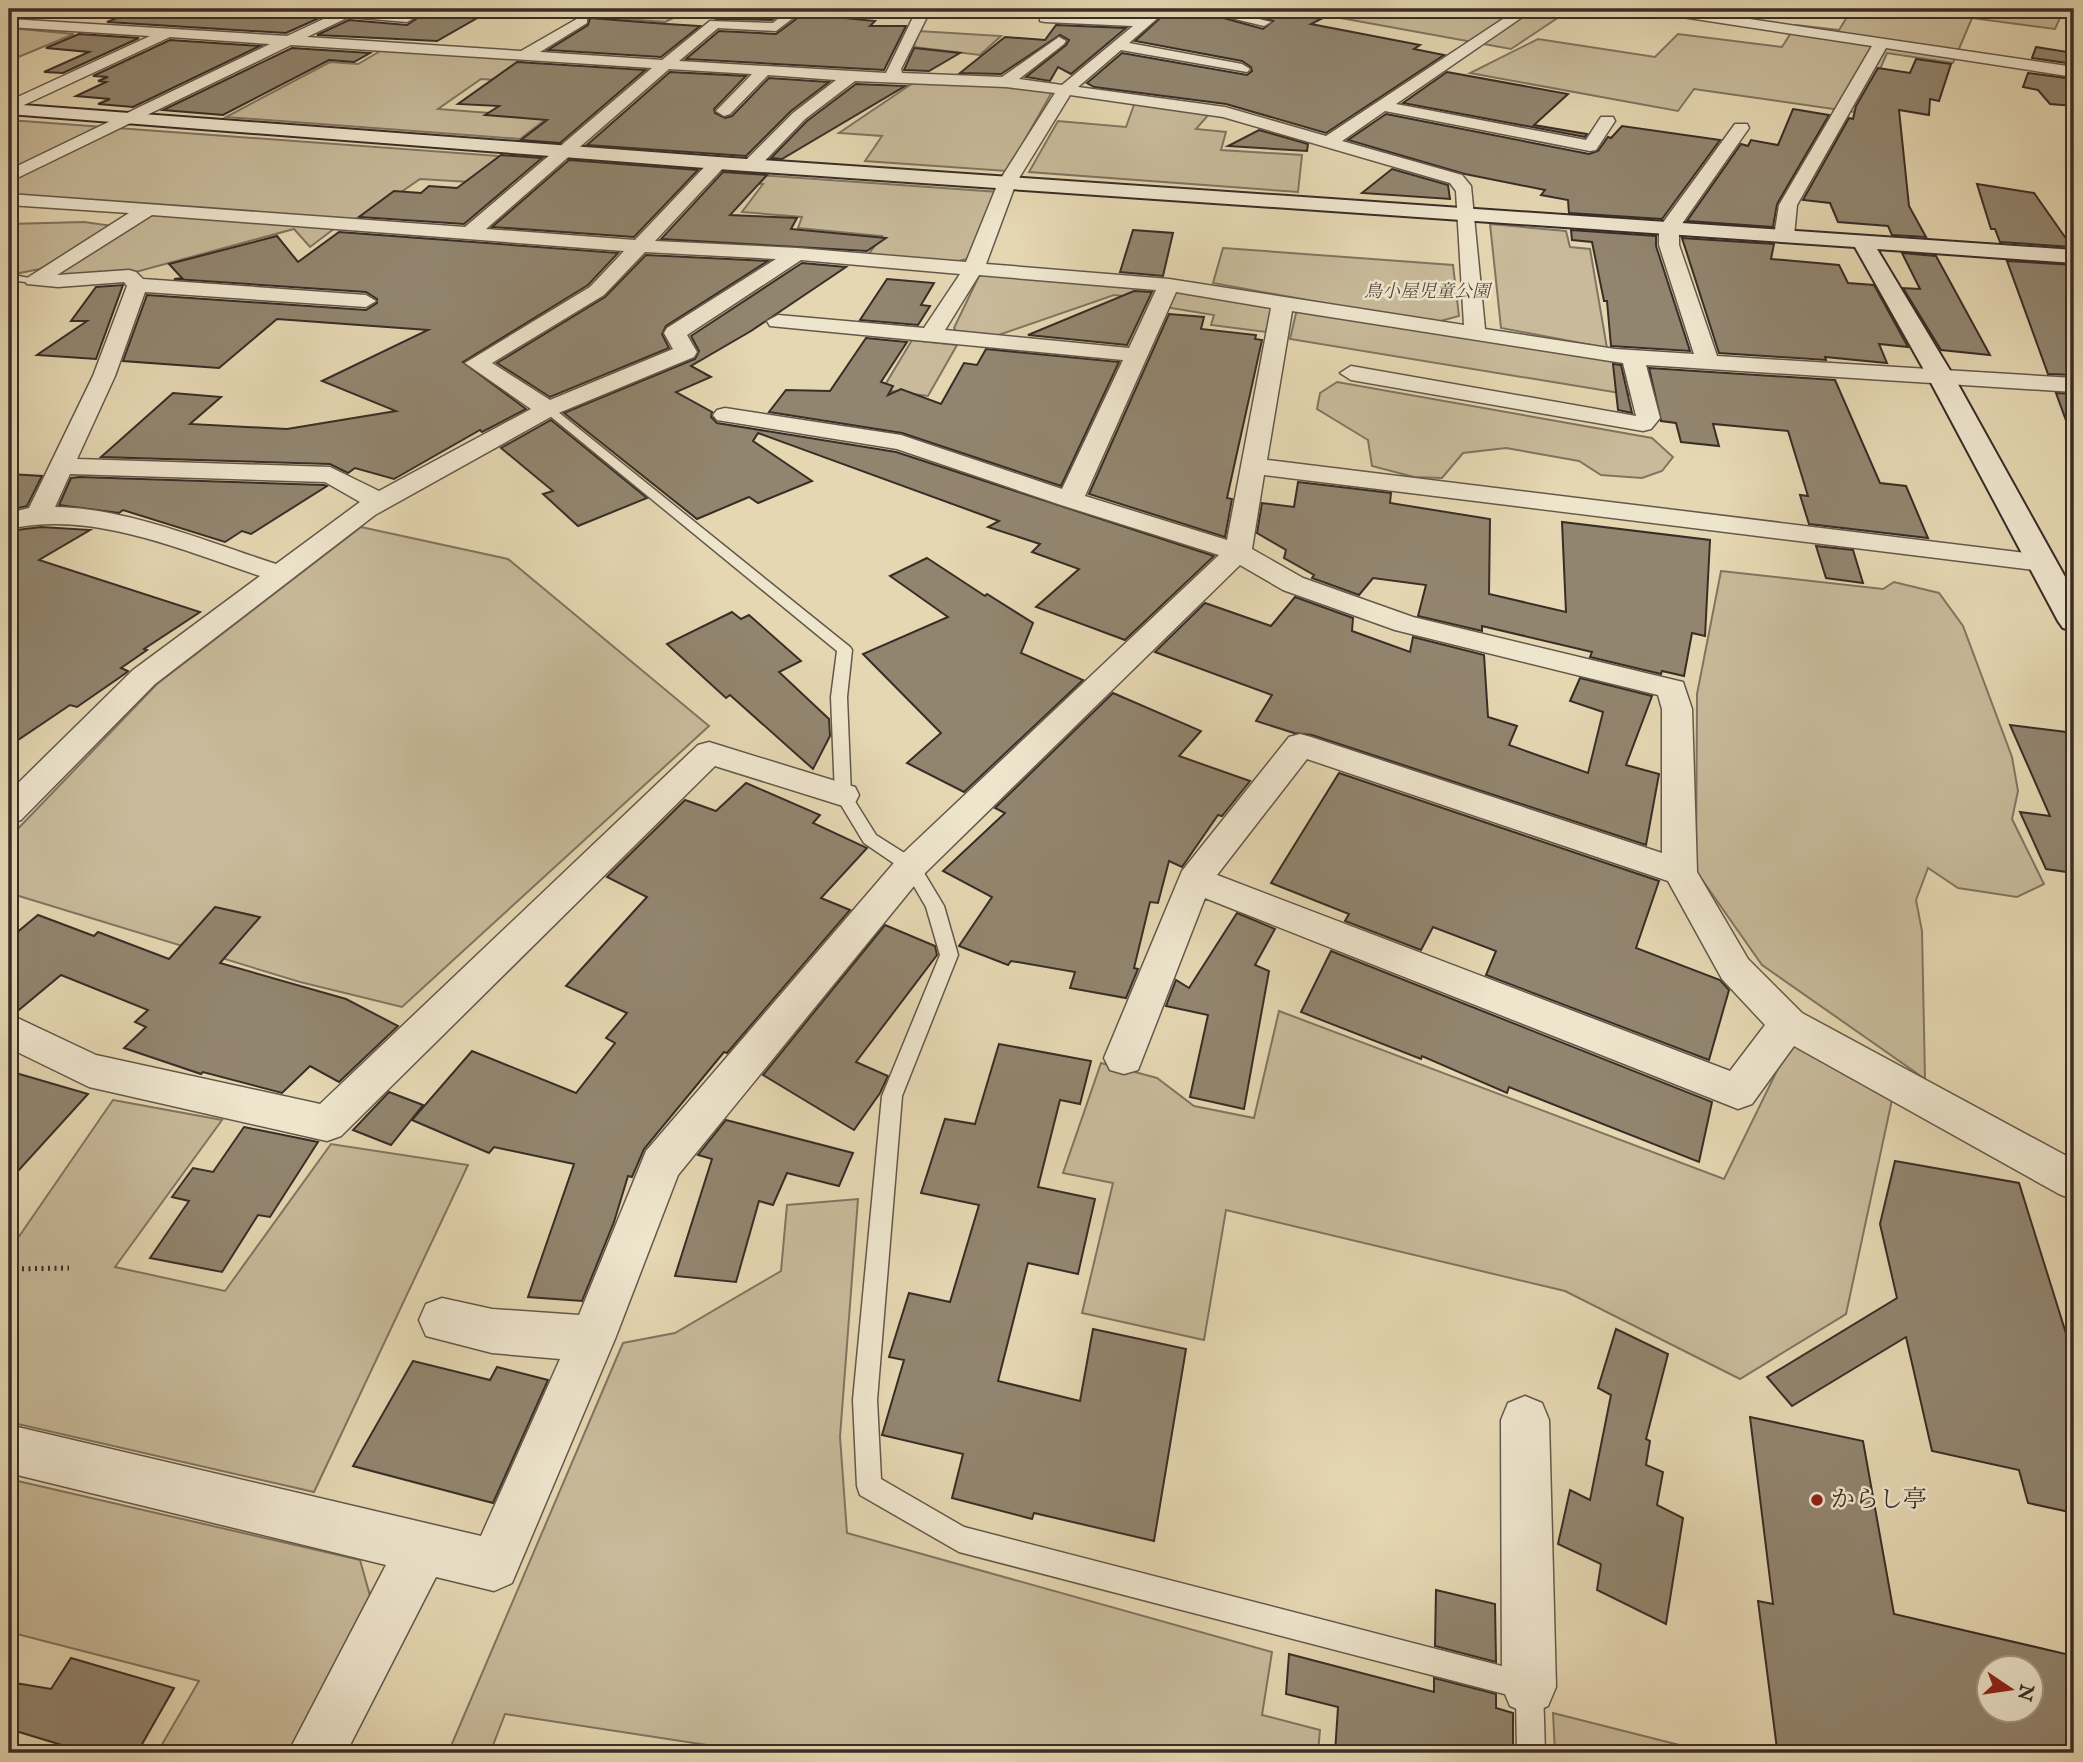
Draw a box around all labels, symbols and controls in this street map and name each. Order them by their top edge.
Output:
park label: 鳥小屋児童公園 [1364,281,1493,304]
place label: からし亭 [1831,1485,1927,1516]
marker: からし亭 [1809,1492,1825,1508]
north arrow [1974,1654,2044,1724]
text: N [2011,1681,2038,1704]

